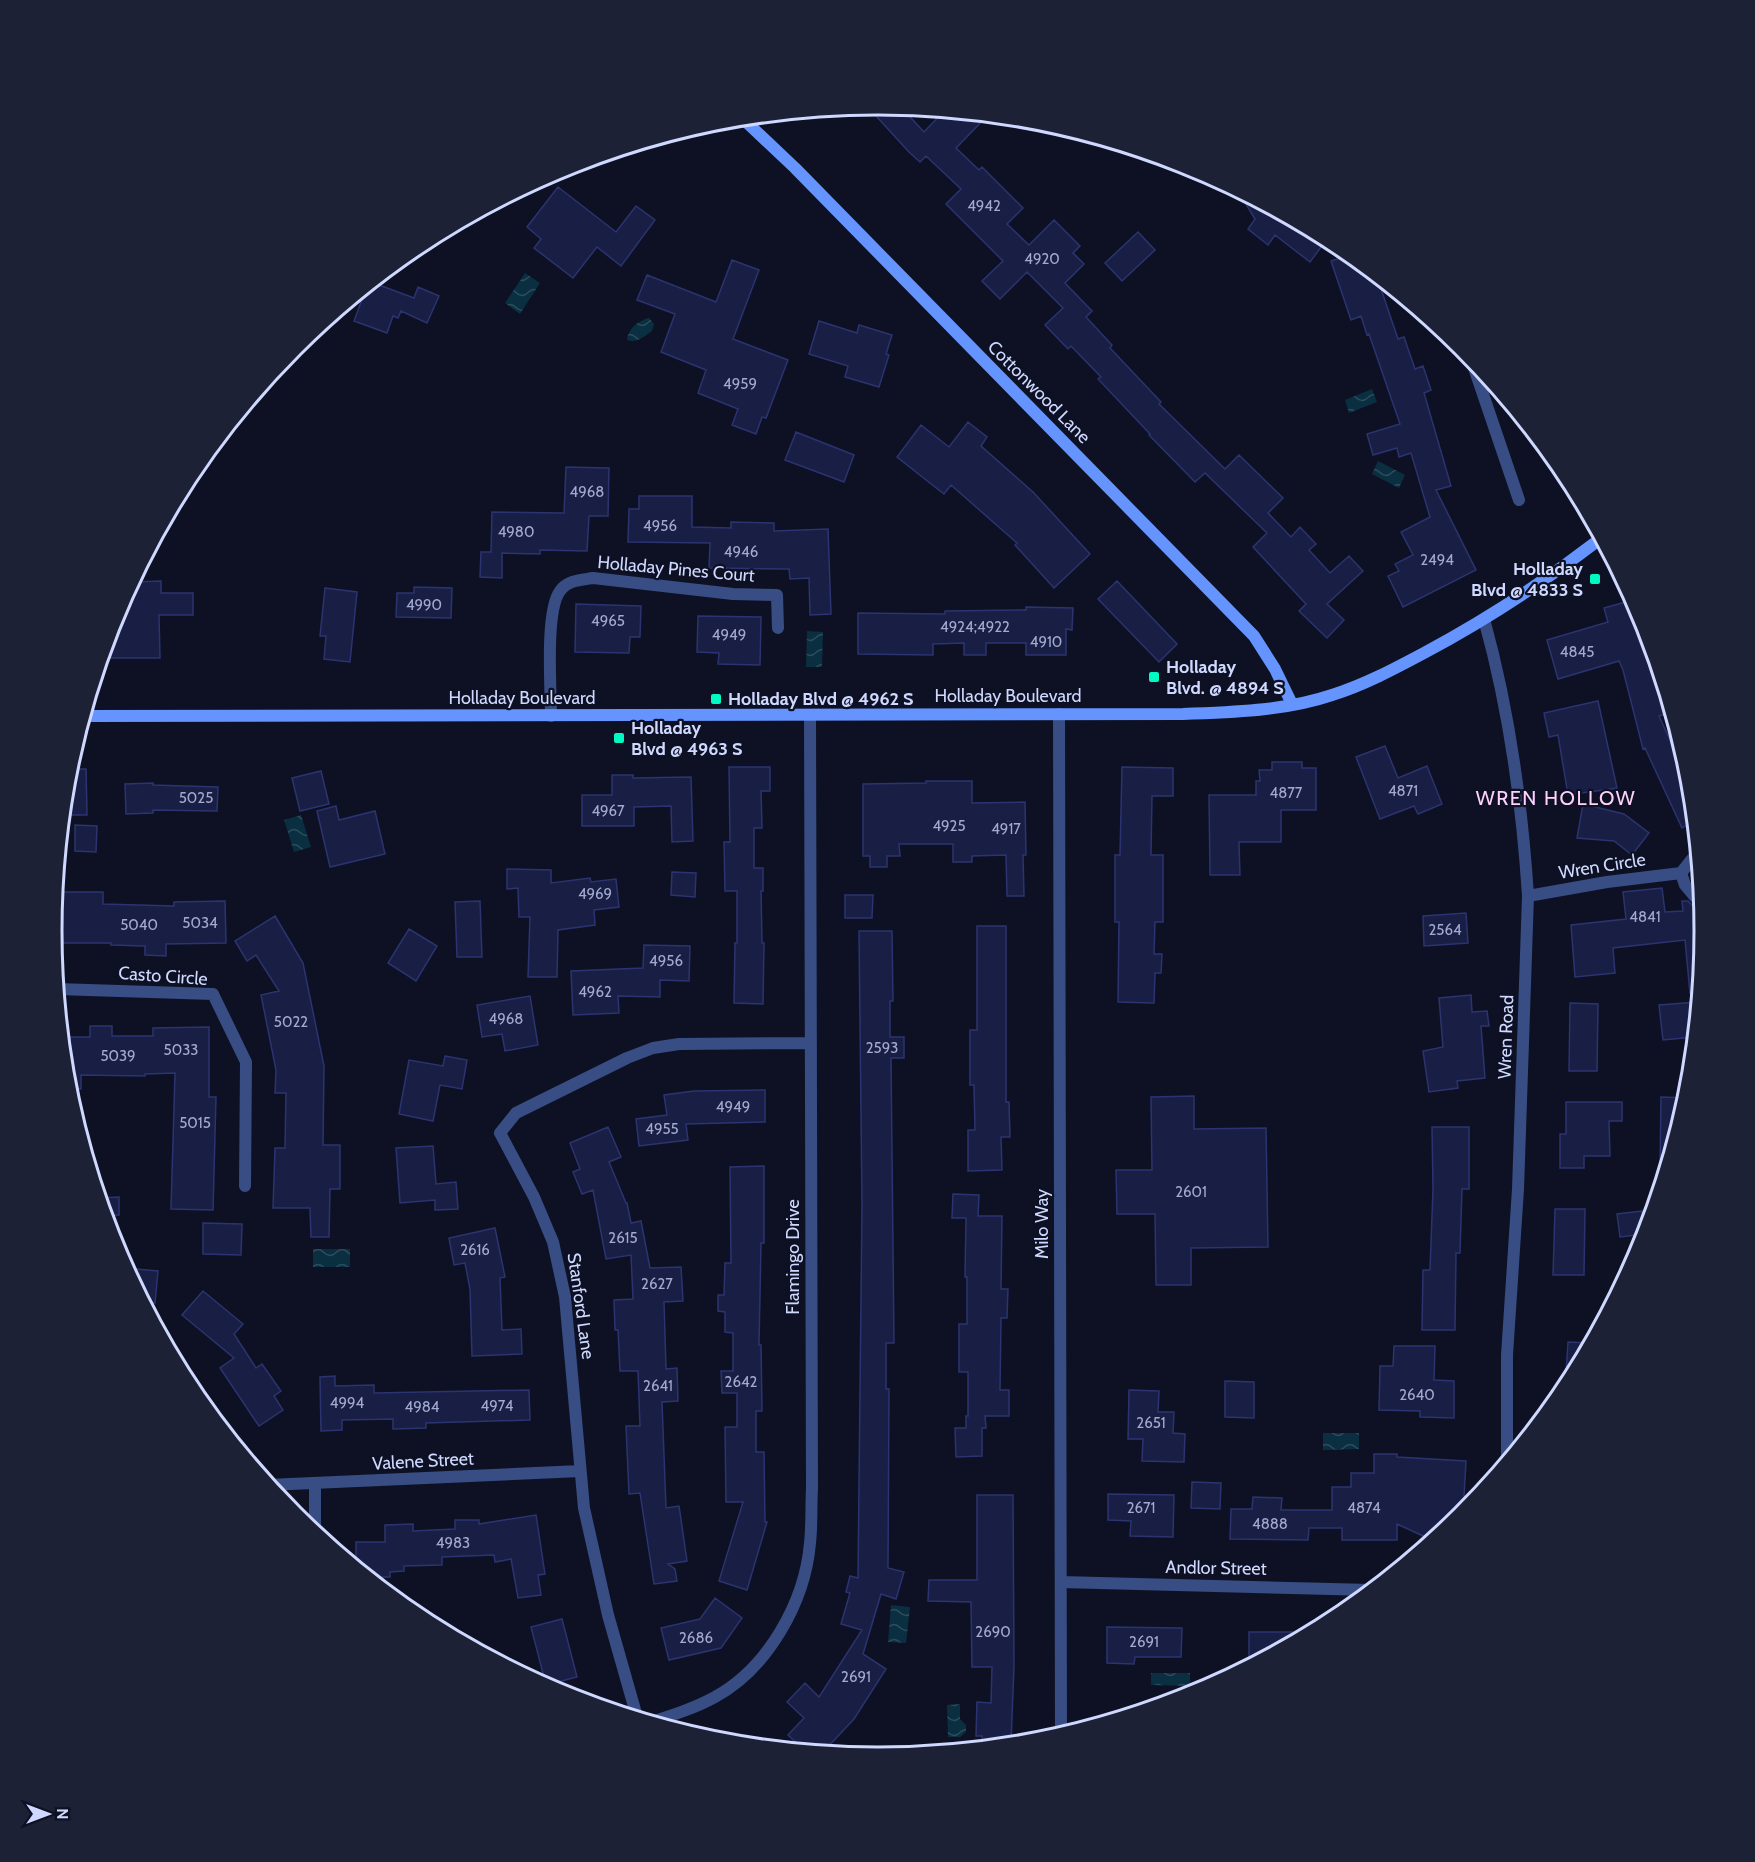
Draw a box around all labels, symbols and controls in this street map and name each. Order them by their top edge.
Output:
house number: 4942 [967,197,1001,215]
house number: 4920 [1024,250,1060,268]
street label: Cottonwood Lane [983,336,1095,448]
house number: 4959 [723,375,757,393]
house number: 4968 [570,483,604,501]
house number: 4956 [643,517,677,535]
house number: 4980 [498,523,534,541]
house number: 4946 [724,543,758,561]
street label: Holladay Pines Court [597,551,755,587]
house number: 2494 [1420,551,1454,569]
place label: Holladay Blvd @ 4833 S [1471,558,1583,601]
marker: Holladay Blvd @ 4833 S [1588,572,1602,586]
house number: 4990 [406,596,442,614]
house number: 4965 [591,612,625,630]
house number: 4924;4922 [940,618,1010,636]
house number: 4949 [712,626,746,644]
house number: 4910 [1030,633,1062,651]
house number: 4845 [1560,643,1594,661]
place label: Holladay Blvd. @ 4894 S [1166,656,1284,699]
marker: Holladay Blvd. @ 4894 S [1147,670,1161,684]
street label: Holladay Boulevard [934,685,1082,707]
street label: Holladay Boulevard [448,687,596,709]
place label: Holladay Blvd @ 4962 S [728,688,914,710]
marker: Holladay Blvd @ 4962 S [709,692,723,706]
place label: Holladay Blvd @ 4963 S [631,717,743,760]
marker: Holladay Blvd @ 4963 S [612,731,626,745]
house number: 4871 [1388,782,1418,800]
house number: 4877 [1270,784,1303,802]
district label: WREN HOLLOW [1476,786,1636,810]
house number: 5025 [179,789,213,807]
house number: 4967 [591,802,625,820]
house number: 4925 [932,817,966,835]
house number: 4917 [991,820,1021,838]
street label: Wren Circle [1557,848,1647,884]
house number: 4969 [578,885,612,903]
house number: 4841 [1629,908,1661,926]
house number: 5034 [182,914,218,932]
house number: 5040 [120,916,158,934]
house number: 2564 [1428,921,1462,939]
house number: 4956 [649,952,683,970]
street label: Casto Circle [118,962,208,990]
house number: 4962 [578,983,612,1001]
street label: Wren Road [1494,995,1518,1079]
house number: 4968 [489,1010,523,1028]
house number: 5022 [274,1013,308,1031]
house number: 2593 [866,1039,898,1057]
house number: 5033 [164,1041,198,1059]
house number: 5039 [100,1047,136,1065]
house number: 4949 [716,1098,750,1116]
house number: 5015 [179,1114,211,1132]
house number: 4955 [645,1120,679,1138]
house number: 2601 [1175,1183,1207,1201]
street label: Milo Way [1031,1189,1053,1259]
street label: Flamingo Drive [782,1199,804,1315]
house number: 2615 [608,1229,638,1247]
house number: 2616 [460,1241,490,1259]
street label: Stanford Lane [563,1251,599,1361]
house number: 2627 [641,1275,673,1293]
house number: 2642 [725,1373,758,1391]
house number: 2641 [643,1377,673,1395]
house number: 2640 [1399,1386,1435,1404]
house number: 4994 [330,1394,365,1412]
house number: 4974 [481,1397,514,1415]
house number: 4984 [405,1398,440,1416]
house number: 2651 [1136,1414,1166,1432]
street label: Valene Street [372,1447,474,1475]
house number: 2671 [1127,1499,1155,1517]
house number: 4874 [1347,1499,1381,1517]
house number: 4888 [1252,1515,1288,1533]
house number: 4983 [436,1534,470,1552]
street label: Andlor Street [1165,1556,1267,1580]
house number: 2690 [975,1623,1011,1641]
house number: 2686 [679,1629,713,1647]
house number: 2691 [1129,1633,1159,1651]
house number: 2691 [841,1668,871,1686]
north arrow [18,1784,78,1844]
text: N [53,1808,72,1820]

